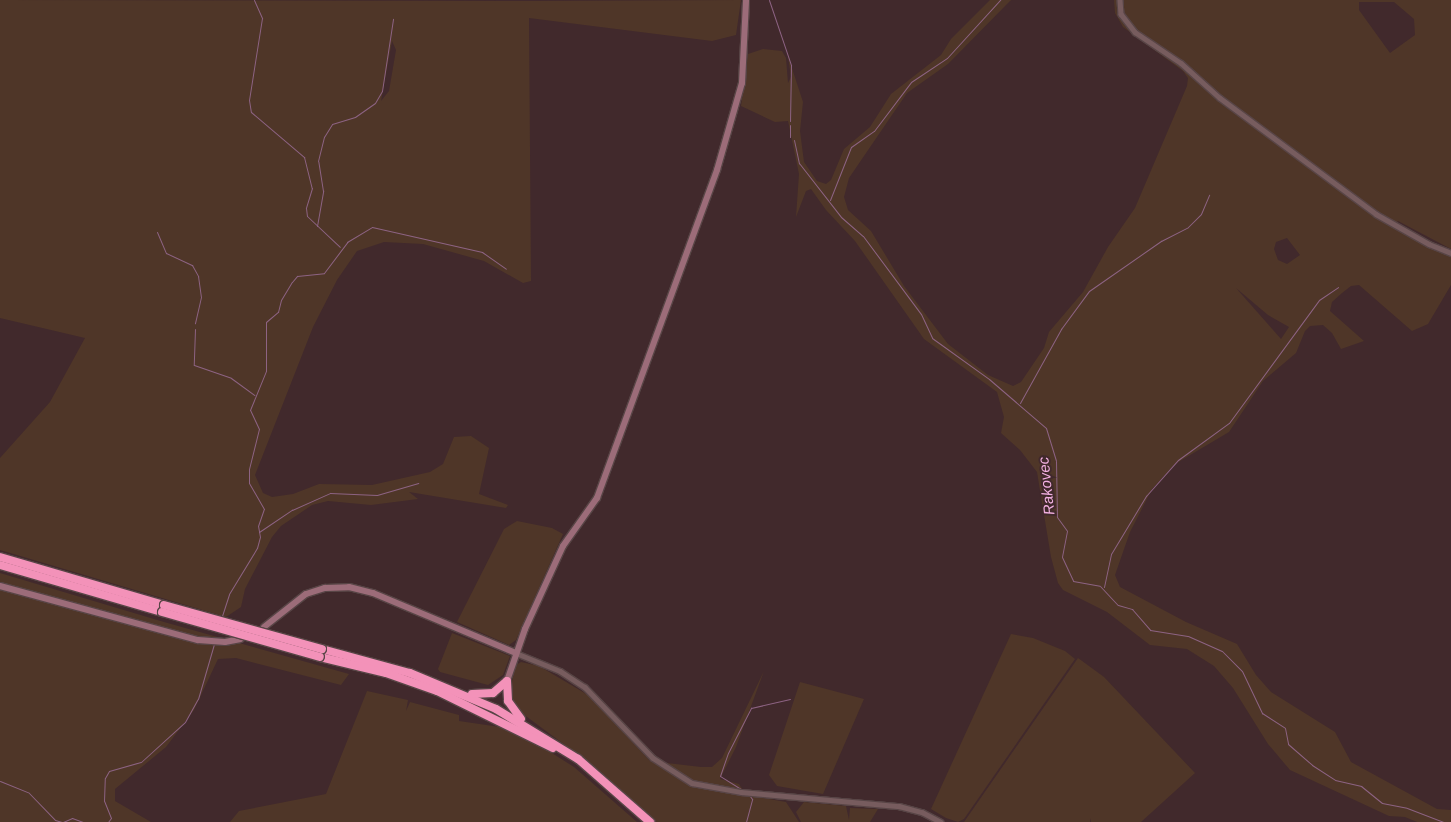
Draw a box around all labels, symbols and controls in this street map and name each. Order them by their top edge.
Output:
water label: Rakovec [1034,456,1058,516]

